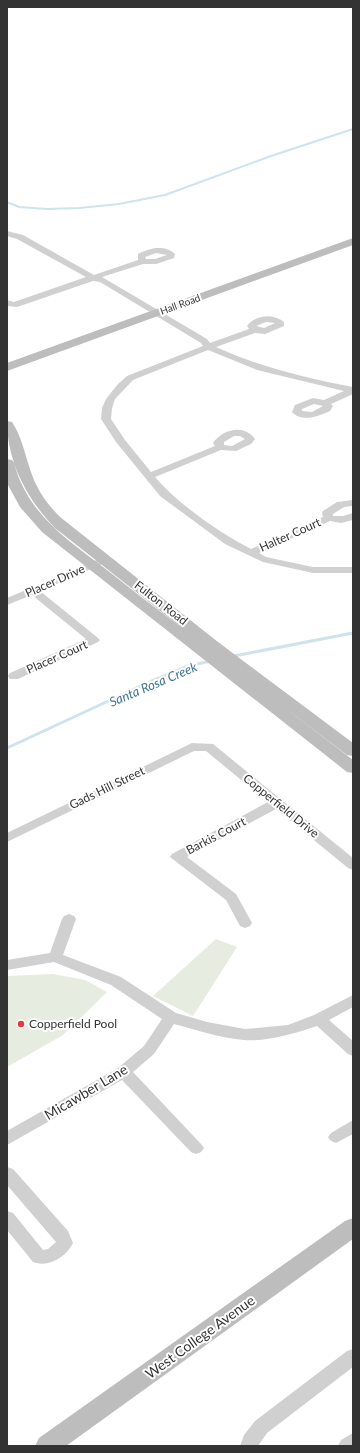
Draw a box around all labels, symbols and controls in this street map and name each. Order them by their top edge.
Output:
street label: Hall Road [158,291,202,317]
street label: Halter Court [257,514,323,555]
street label: Placer Drive [23,561,87,600]
street label: Fulton Road [132,577,191,628]
street label: Placer Court [24,636,90,677]
water label: Santa Rosa Creek [107,658,200,710]
street label: Gads Hill Street [67,763,148,812]
street label: Copperfield Drive [240,770,322,841]
street label: Barkis Court [183,813,249,858]
place label: Copperfield Pool [29,1016,117,1031]
marker: Copperfield Pool [16,1019,26,1029]
street label: Micawber Lane [41,1060,130,1123]
street label: West College Avenue [142,1291,258,1382]

